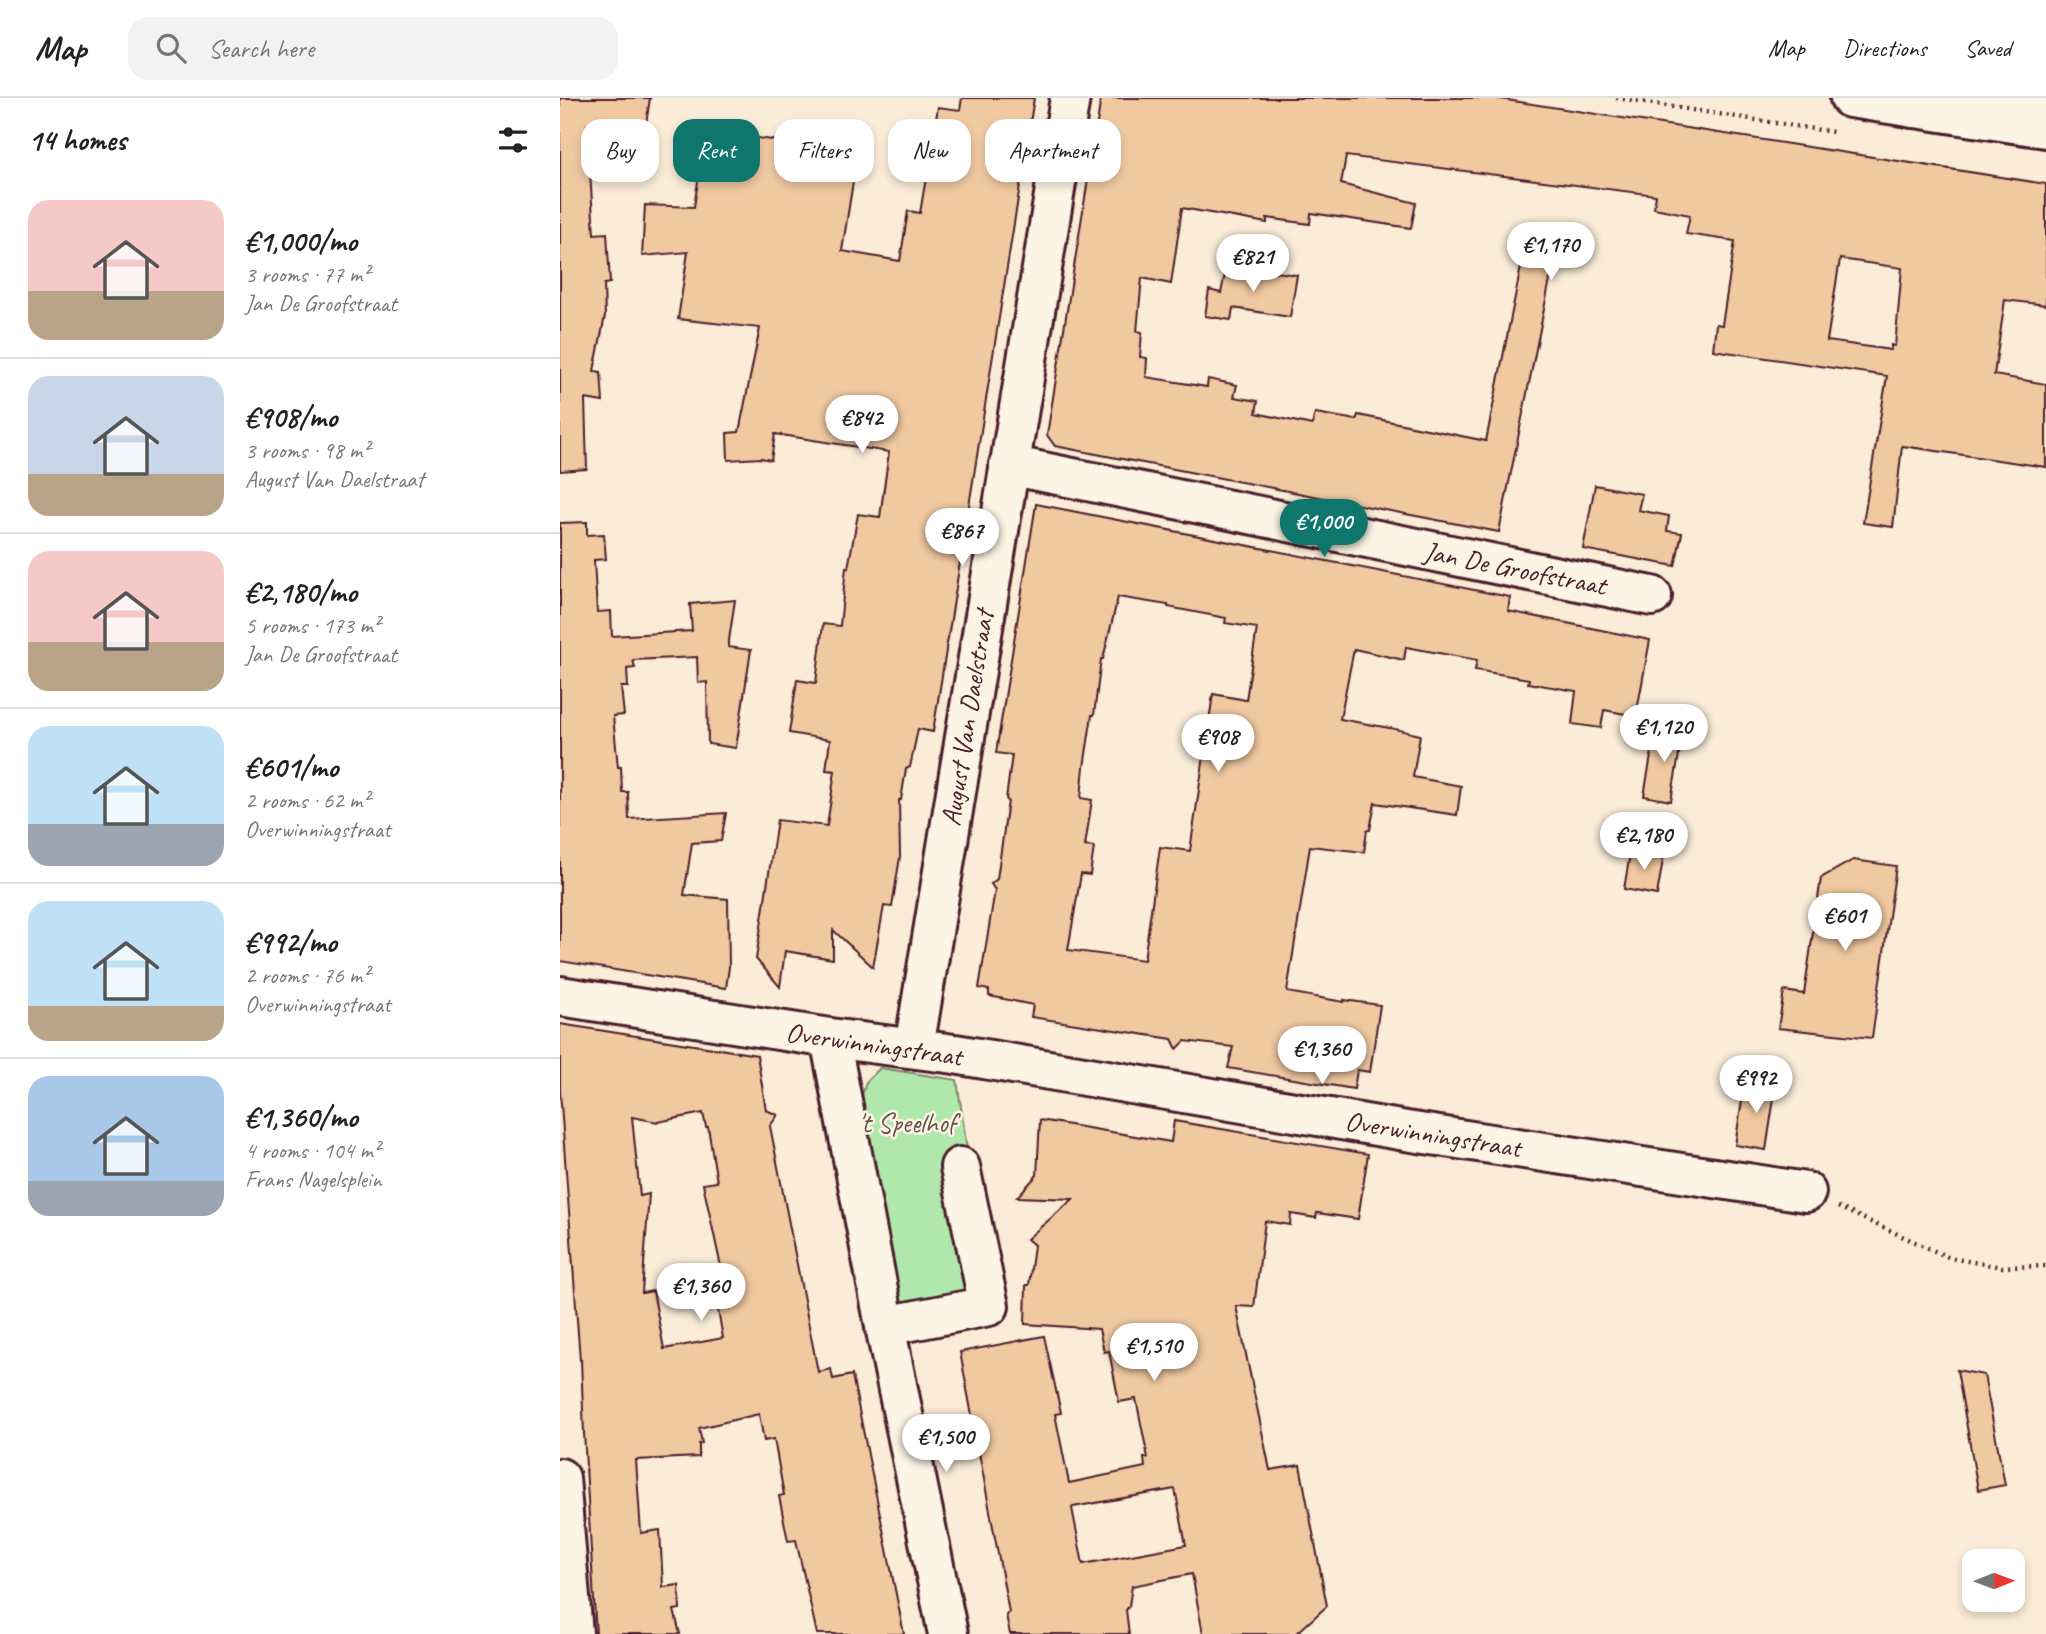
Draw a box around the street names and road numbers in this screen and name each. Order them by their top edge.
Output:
street label: Jan De Groofstraat [1419,533,1612,603]
street label: August Van Daelstraat [933,604,1002,828]
street label: Overwinningstraat [784,1014,967,1074]
street label: Overwinningstraat [1343,1103,1526,1166]

